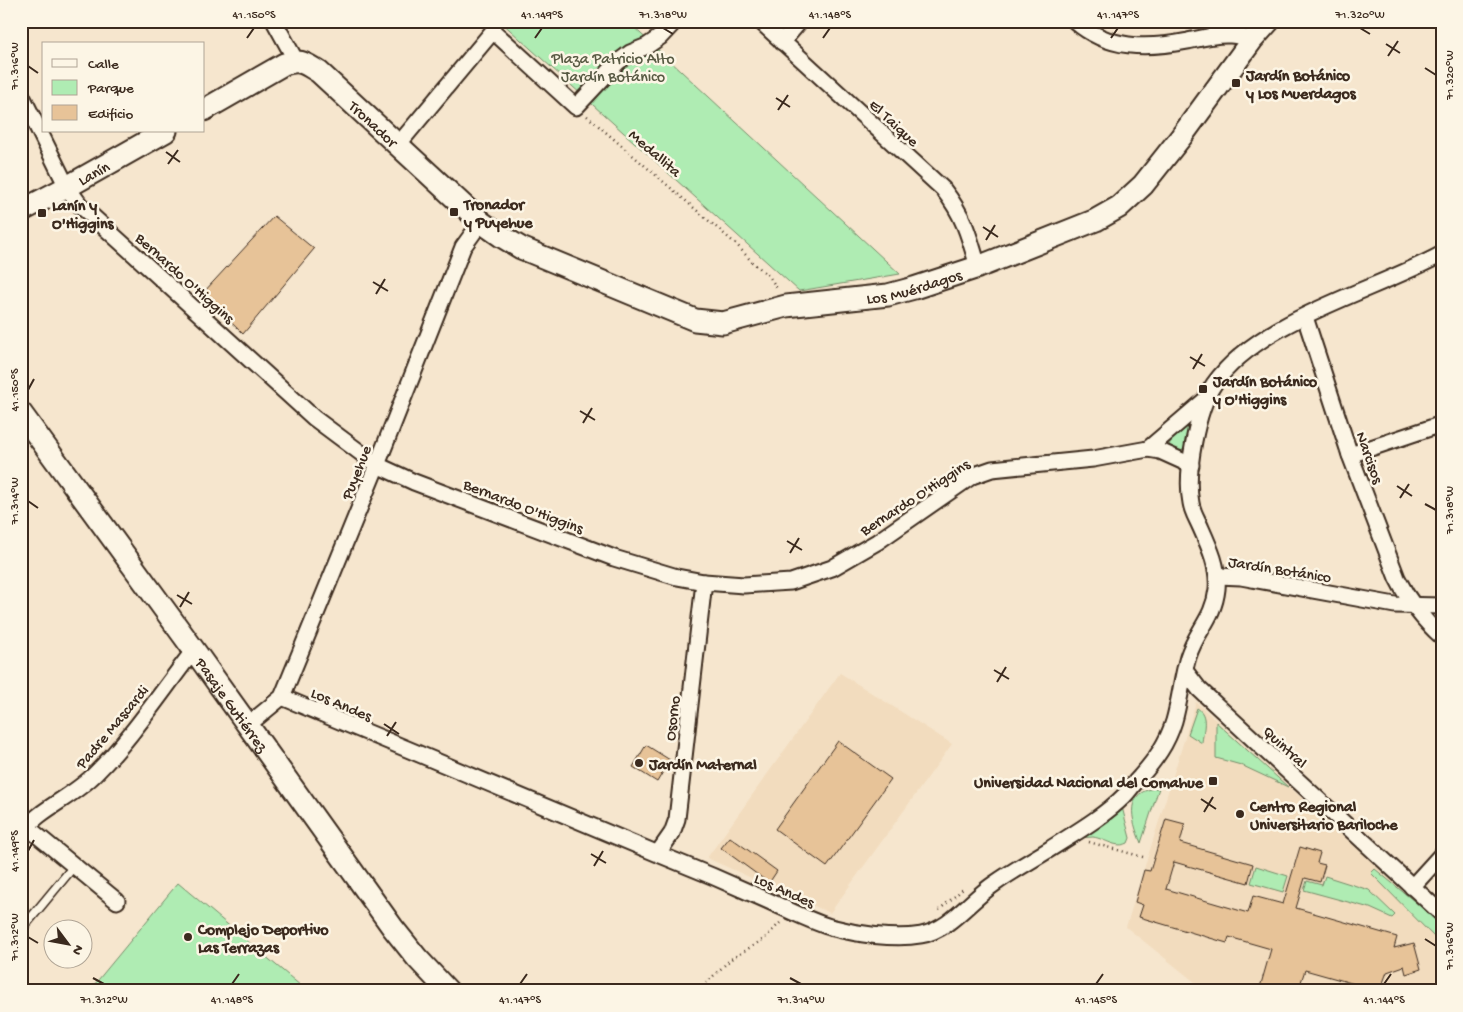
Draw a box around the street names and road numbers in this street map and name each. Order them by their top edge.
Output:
street label: El Taique [864,97,922,153]
street label: Tronador [342,98,401,154]
street label: Medallita [623,127,685,183]
street label: Lanín [76,159,115,192]
street label: Bernardo O'Higgins [129,229,238,330]
street label: Los Muérdagos [866,267,966,310]
street label: Narcisos [1350,430,1386,488]
street label: Puyehue [338,443,378,504]
street label: Bernardo O'Higgins [857,456,975,542]
street label: Bernardo O'Higgins [459,476,587,540]
street label: Jardín Botánico [1227,554,1332,589]
street label: Pasaje Gutiérrez [189,654,271,758]
street label: Padre Mascardi [72,683,154,775]
street label: Los Andes [307,685,375,728]
street label: Osorno [662,695,687,742]
street label: Quintral [1257,723,1310,774]
street label: Los Andes [750,870,818,914]

